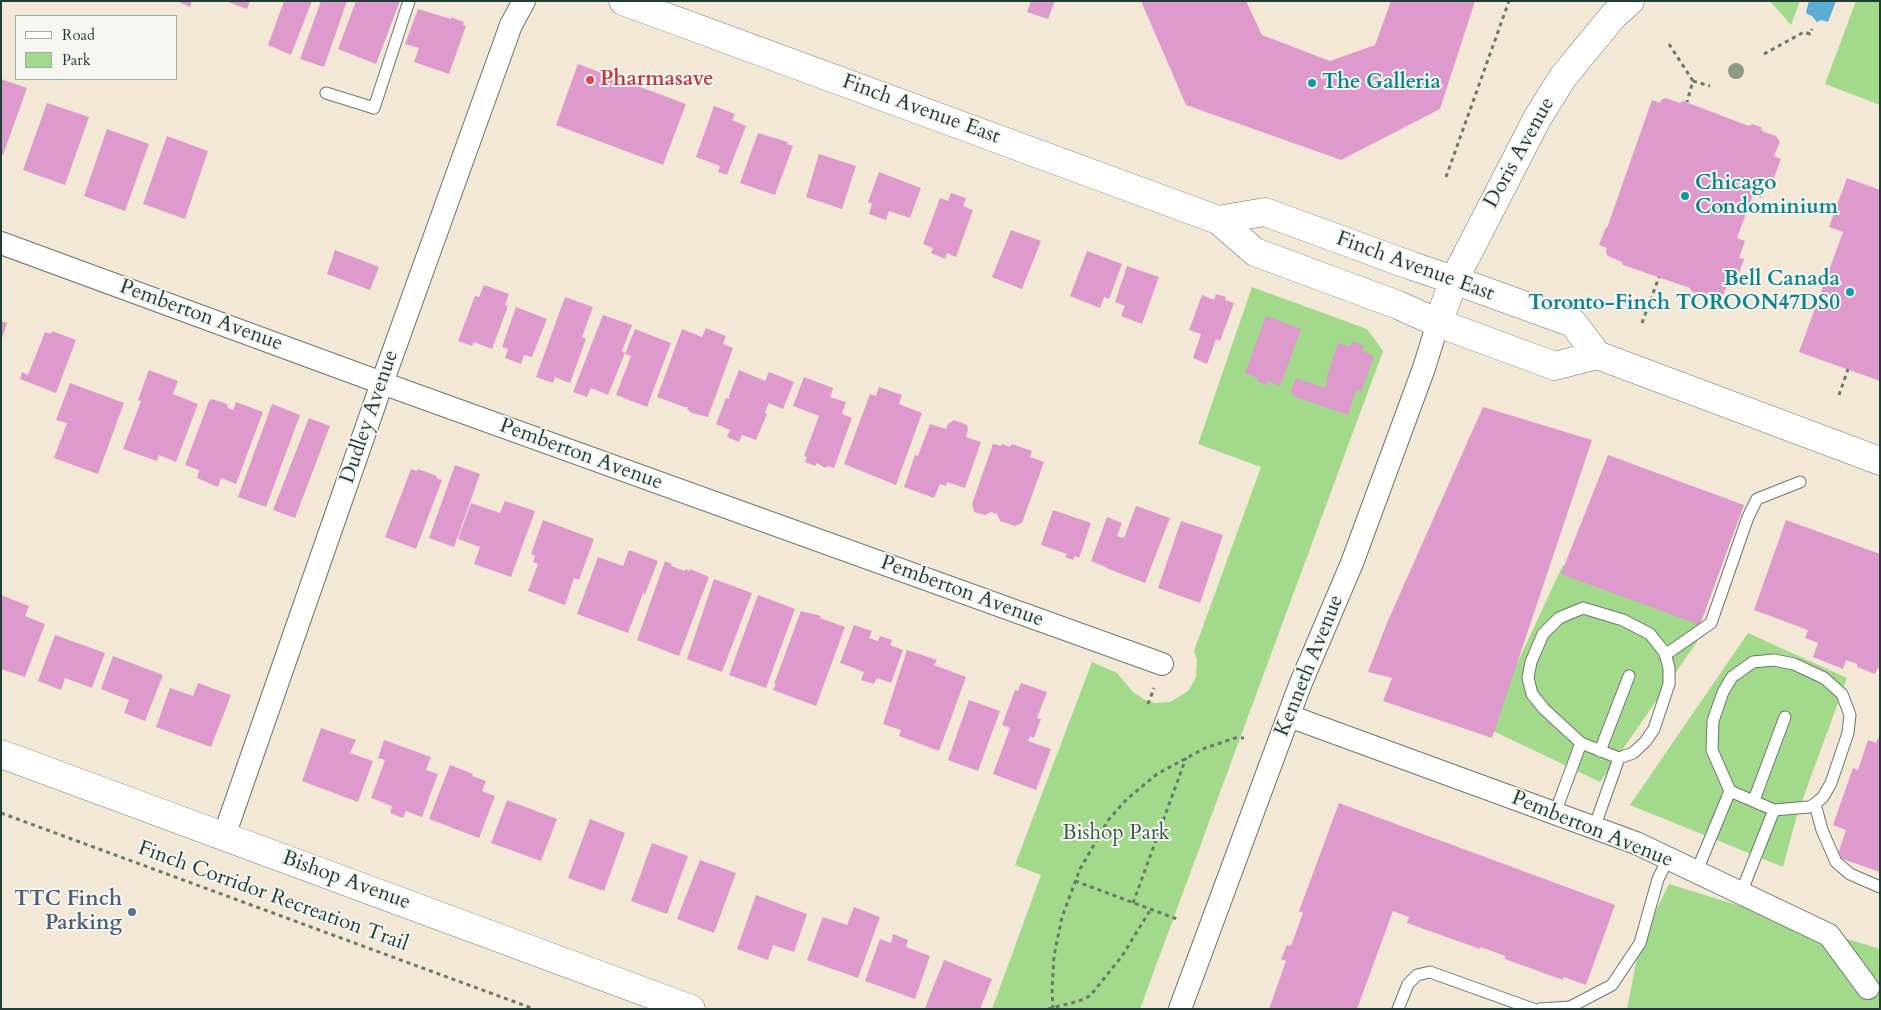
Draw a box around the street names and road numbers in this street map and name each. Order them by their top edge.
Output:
street label: Finch Avenue East [839,70,1003,150]
street label: Doris Avenue [1479,93,1561,213]
street label: Finch Avenue East [1333,227,1497,307]
street label: Pemberton Avenue [116,275,286,357]
street label: Dudley Avenue [335,347,405,487]
street label: Pemberton Avenue [496,414,666,496]
street label: Pemberton Avenue [877,551,1047,633]
street label: Kenneth Avenue [1270,592,1350,740]
street label: Pemberton Avenue [1508,786,1676,874]
street label: Finch Corridor Recreation Trail [134,836,412,958]
street label: Bishop Avenue [278,846,414,916]

